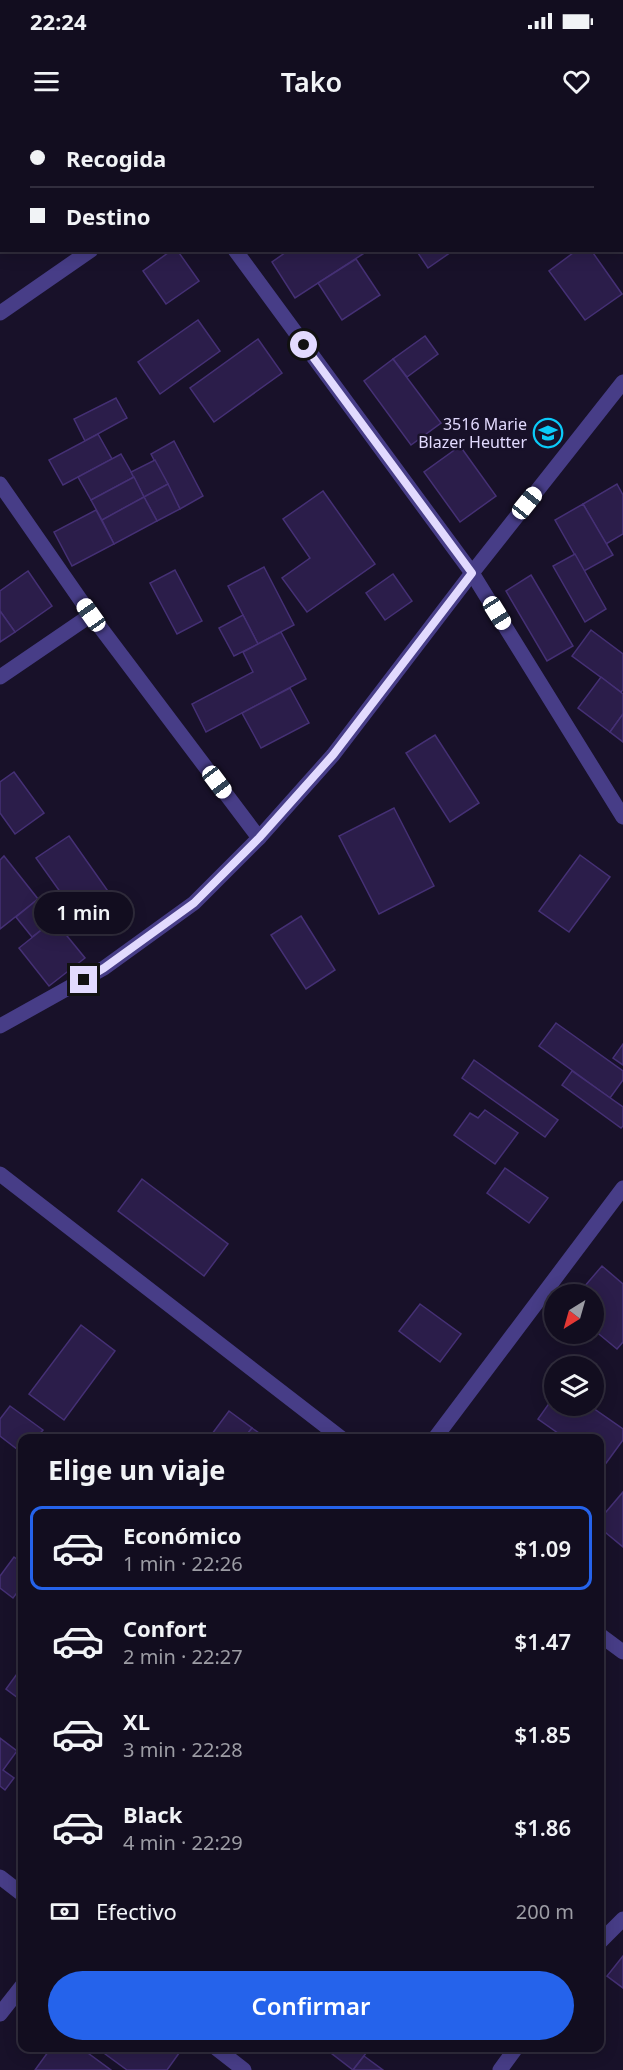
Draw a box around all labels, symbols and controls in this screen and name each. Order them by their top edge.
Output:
text: 22:24 [30,6,87,36]
text: Tako [281,63,342,100]
icon: menu [30,65,63,98]
icon: heart [560,65,593,98]
text: Recogida [66,143,166,173]
text: Destino [66,201,150,231]
route start [290,331,317,358]
place label: 3516 Marie Blazer Heutter [418,413,527,453]
school or university icon: 3516 Marie Blazer Heutter [532,417,564,449]
car [509,483,545,523]
car [480,593,514,633]
car [73,595,109,635]
car [199,762,235,802]
callout: 1 min [34,893,134,935]
text: 1 min [56,899,111,926]
route end [70,966,97,993]
north arrow [544,1284,604,1344]
map controls [544,1284,604,1416]
button: layers [544,1356,604,1416]
text: Elige un viaje [48,1451,225,1488]
text: Económico [123,1520,242,1550]
icon: car [51,1521,105,1575]
text: $1.09 [515,1533,571,1563]
text: 1 min · 22:26 [123,1550,243,1577]
text: Confort [123,1613,207,1643]
icon: car [51,1614,105,1668]
text: $1.47 [515,1626,571,1656]
text: 2 min · 22:27 [123,1643,243,1670]
text: XL [123,1706,150,1736]
icon: car [51,1707,105,1761]
text: $1.85 [515,1719,571,1749]
text: 3 min · 22:28 [123,1736,243,1763]
text: Black [123,1799,182,1829]
icon: car [51,1800,105,1854]
text: $1.86 [515,1812,571,1842]
text: 4 min · 22:29 [123,1829,243,1856]
icon: cash [48,1895,81,1928]
text: Efectivo [96,1896,177,1926]
text: 200 m [516,1898,574,1925]
button: Confirmar [48,1971,574,2040]

